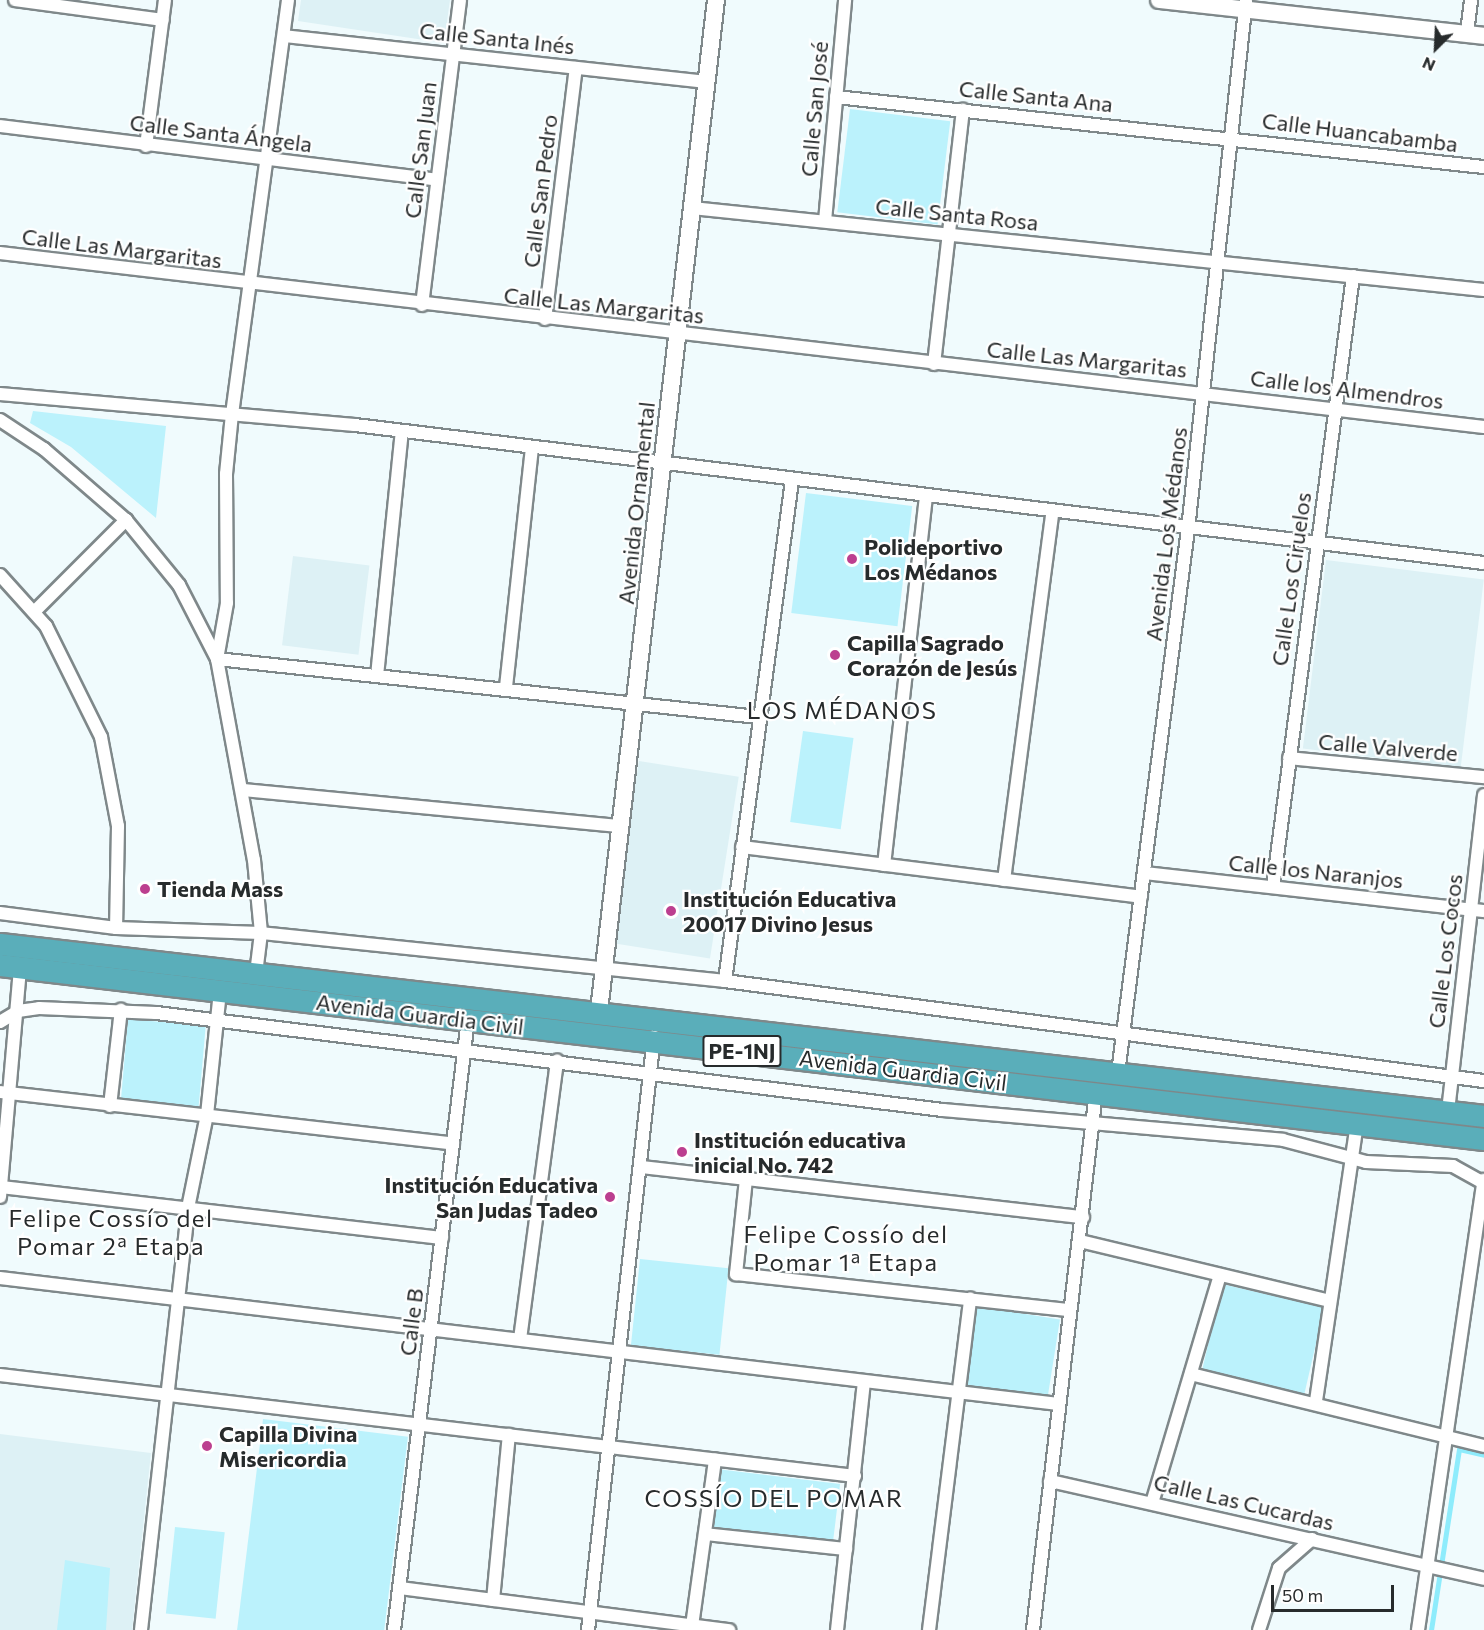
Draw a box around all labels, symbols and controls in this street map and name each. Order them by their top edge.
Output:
street label: Calle Santa Inés [418,17,576,59]
north arrow [1406,18,1466,78]
street label: Calle San José [795,40,833,178]
text: N [1419,54,1438,76]
street label: Calle Santa Ana [958,75,1114,117]
street label: Calle San Juan [399,80,441,220]
street label: Calle Huancabamba [1261,107,1459,157]
street label: Calle Santa Ángela [128,109,314,157]
street label: Calle San Pedro [518,113,562,269]
street label: Calle Santa Rosa [874,192,1040,236]
street label: Calle Las Margaritas [20,223,224,273]
street label: Calle Las Margaritas [503,281,705,329]
street label: Calle Las Margaritas [986,335,1188,383]
street label: Calle los Almendros [1249,364,1445,414]
street label: Avenida Ornamental [612,400,660,606]
street label: Avenida Los Médanos [1140,425,1192,643]
street label: Calle Los Ciruelos [1266,490,1316,668]
place label: Polideportivo Los Médanos [864,533,1003,584]
marker: Polideportivo Los Médanos [845,552,859,566]
place label: Capilla Sagrado Corazón de Jesús [847,629,1017,680]
marker: Capilla Sagrado Corazón de Jesús [828,648,842,662]
district label: LOS MÉDANOS [747,696,937,724]
street label: Calle Valverde [1317,728,1459,766]
street label: Calle los Naranjos [1227,849,1405,893]
street label: Calle Los Cocos [1422,872,1468,1030]
place label: Tienda Mass [157,876,283,902]
marker: Tienda Mass [138,882,152,896]
place label: Institución Educativa 20017 Divino Jesus [683,885,896,936]
marker: Institución Educativa 20017 Divino Jesus [664,904,678,918]
street label: Avenida Guardia Civil [315,988,525,1040]
road number: PE-1NJ [702,1033,783,1069]
street label: Avenida Guardia Civil [798,1044,1008,1096]
place label: Institución educativa inicial No. 742 [694,1126,906,1178]
marker: Institución educativa inicial No. 742 [675,1145,689,1159]
place label: Institución Educativa San Judas Tadeo [385,1171,598,1222]
marker: Institución Educativa San Judas Tadeo [603,1190,617,1204]
district label: Felipe Cossío del Pomar 2ª Etapa [8,1204,214,1260]
district label: Felipe Cossío del Pomar 1ª Etapa [743,1220,949,1276]
street label: Calle B [394,1287,428,1357]
place label: Capilla Divina Misericordia [219,1420,357,1472]
marker: Capilla Divina Misericordia [200,1439,214,1453]
street label: Calle Las Cucardas [1151,1468,1337,1536]
district label: COSSÍO DEL POMAR [644,1484,904,1512]
scale bar [1274,1573,1397,1611]
text: 50 m [1282,1584,1323,1606]

